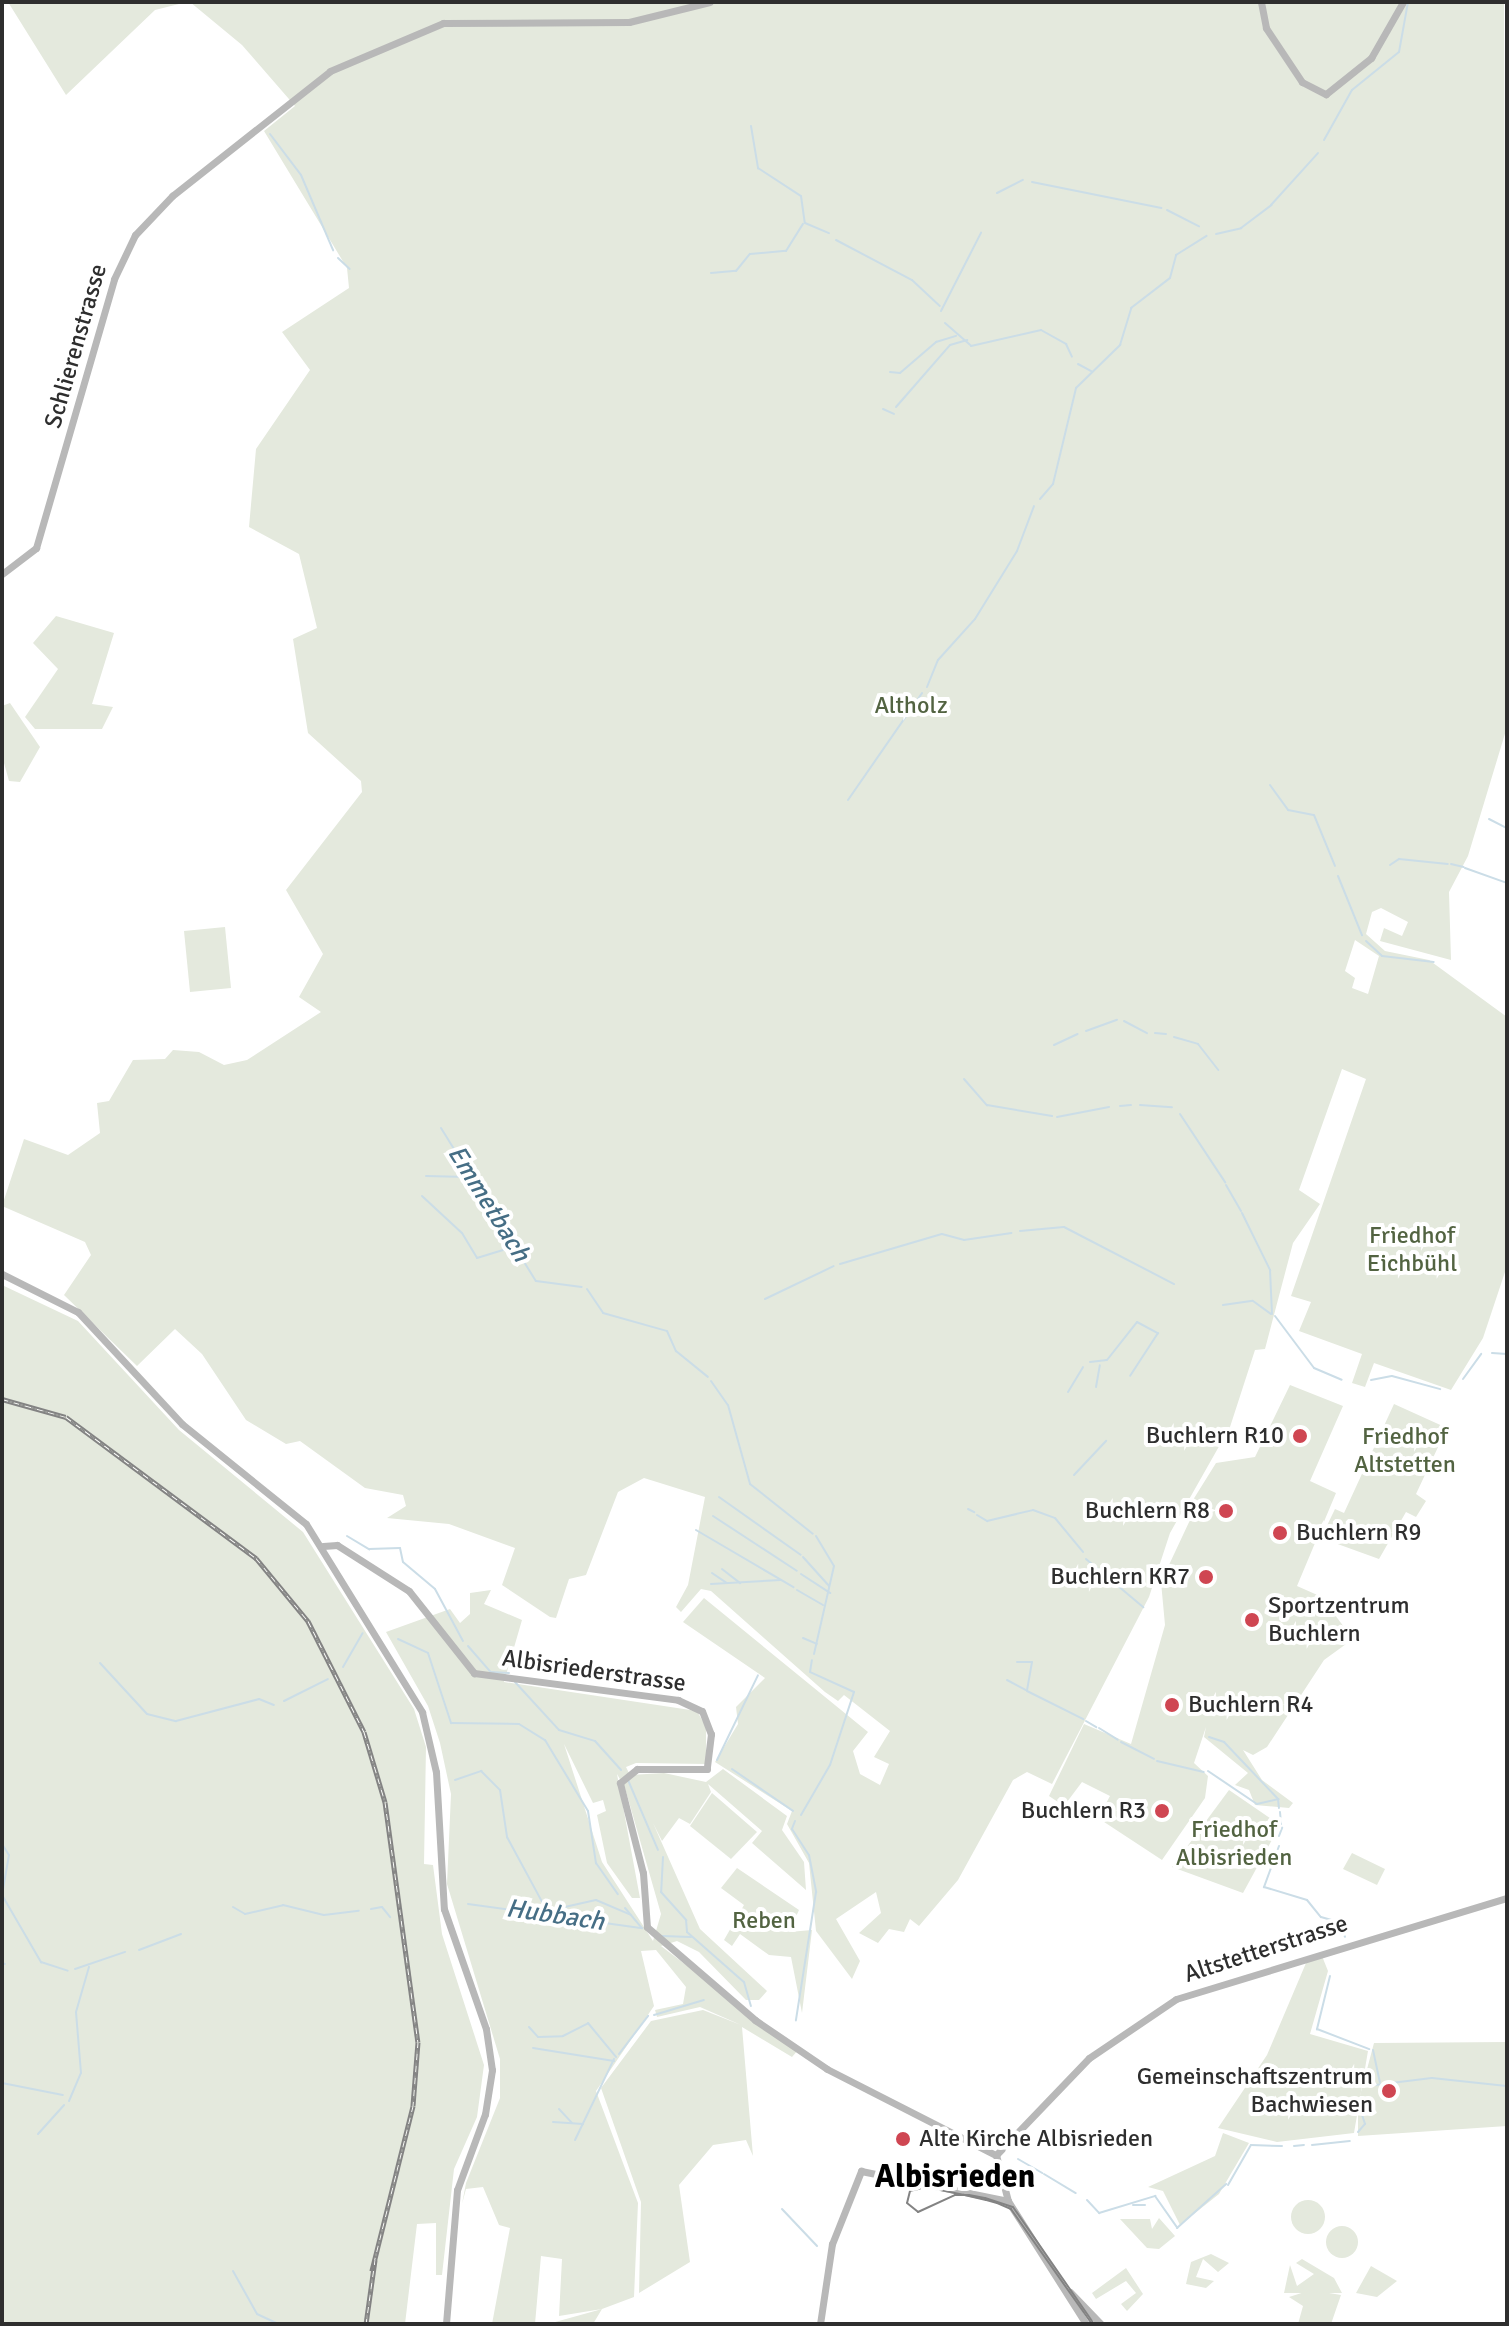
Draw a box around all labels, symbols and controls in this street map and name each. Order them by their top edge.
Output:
street label: Schlierenstrasse [39,261,113,431]
park label: Altholz [874,692,948,720]
water label: Emmetbach [440,1140,536,1268]
park label: Friedhof Eichbühl [1367,1222,1457,1278]
place label: Buchlern R10 [1146,1422,1284,1450]
park label: Friedhof Altstetten [1354,1423,1456,1479]
marker: Buchlern R10 [1291,1427,1309,1445]
place label: Buchlern R8 [1085,1497,1210,1525]
marker: Buchlern R8 [1217,1502,1235,1520]
place label: Buchlern R9 [1296,1519,1421,1547]
marker: Buchlern R9 [1271,1524,1289,1542]
place label: Buchlern KR7 [1050,1563,1190,1591]
marker: Buchlern KR7 [1197,1568,1215,1586]
place label: Sportzentrum Buchlern [1268,1592,1410,1648]
marker: Sportzentrum Buchlern [1243,1611,1261,1629]
street label: Albisriederstrasse [500,1644,688,1698]
place label: Buchlern R4 [1188,1691,1313,1719]
marker: Buchlern R4 [1163,1696,1181,1714]
place label: Buchlern R3 [1021,1797,1146,1825]
marker: Buchlern R3 [1153,1802,1171,1820]
park label: Friedhof Albisrieden [1176,1816,1292,1872]
water label: Hubbach [504,1894,606,1938]
park label: Reben [732,1907,796,1935]
street label: Altstetterstrasse [1181,1909,1351,1989]
place label: Gemeinschaftszentrum Bachwiesen [1137,2063,1373,2119]
marker: Gemeinschaftszentrum Bachwiesen [1380,2082,1398,2100]
place label: Alte Kirche Albisrieden [919,2125,1153,2153]
marker: Alte Kirche Albisrieden [894,2130,912,2148]
district label: Albisrieden [875,2158,1035,2196]

